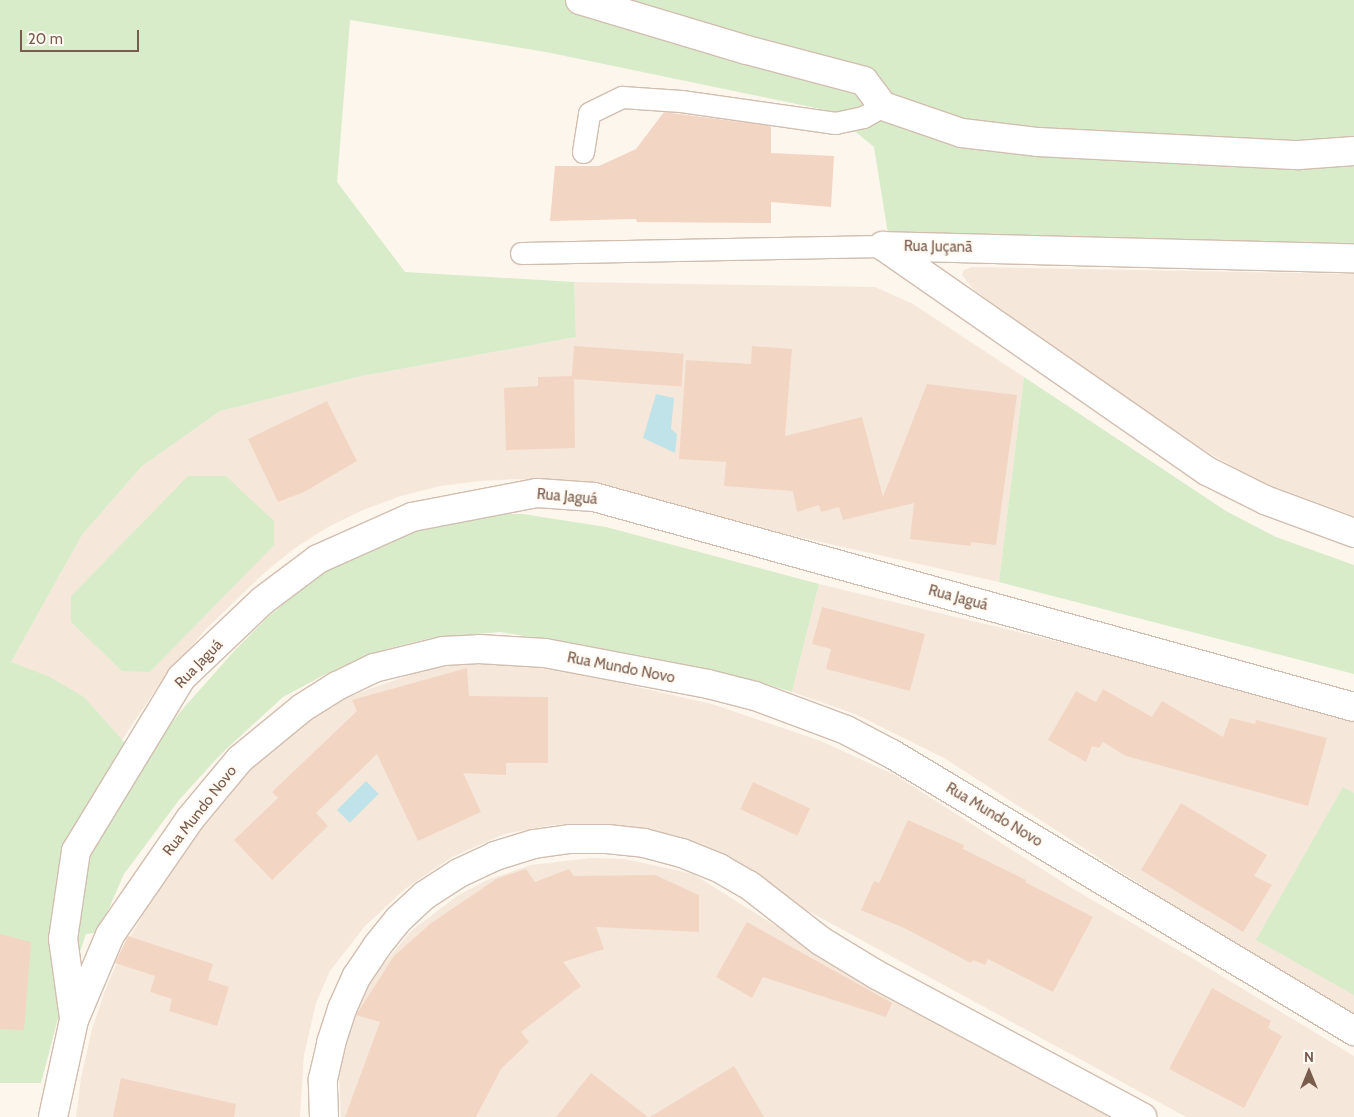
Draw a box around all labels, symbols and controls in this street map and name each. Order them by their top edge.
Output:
scale bar [22,20,141,52]
text: 20 m [28,30,63,48]
street label: Rua Juçanã [904,237,972,257]
street label: Rua Jaguá [536,485,598,509]
street label: Rua Jaguá [926,581,990,615]
street label: Rua Jaguá [171,636,227,692]
street label: Rua Mundo Novo [566,649,676,687]
street label: Rua Mundo Novo [159,762,241,860]
street label: Rua Mundo Novo [942,779,1046,851]
north arrow [1284,1047,1334,1097]
text: N [1304,1048,1314,1066]

